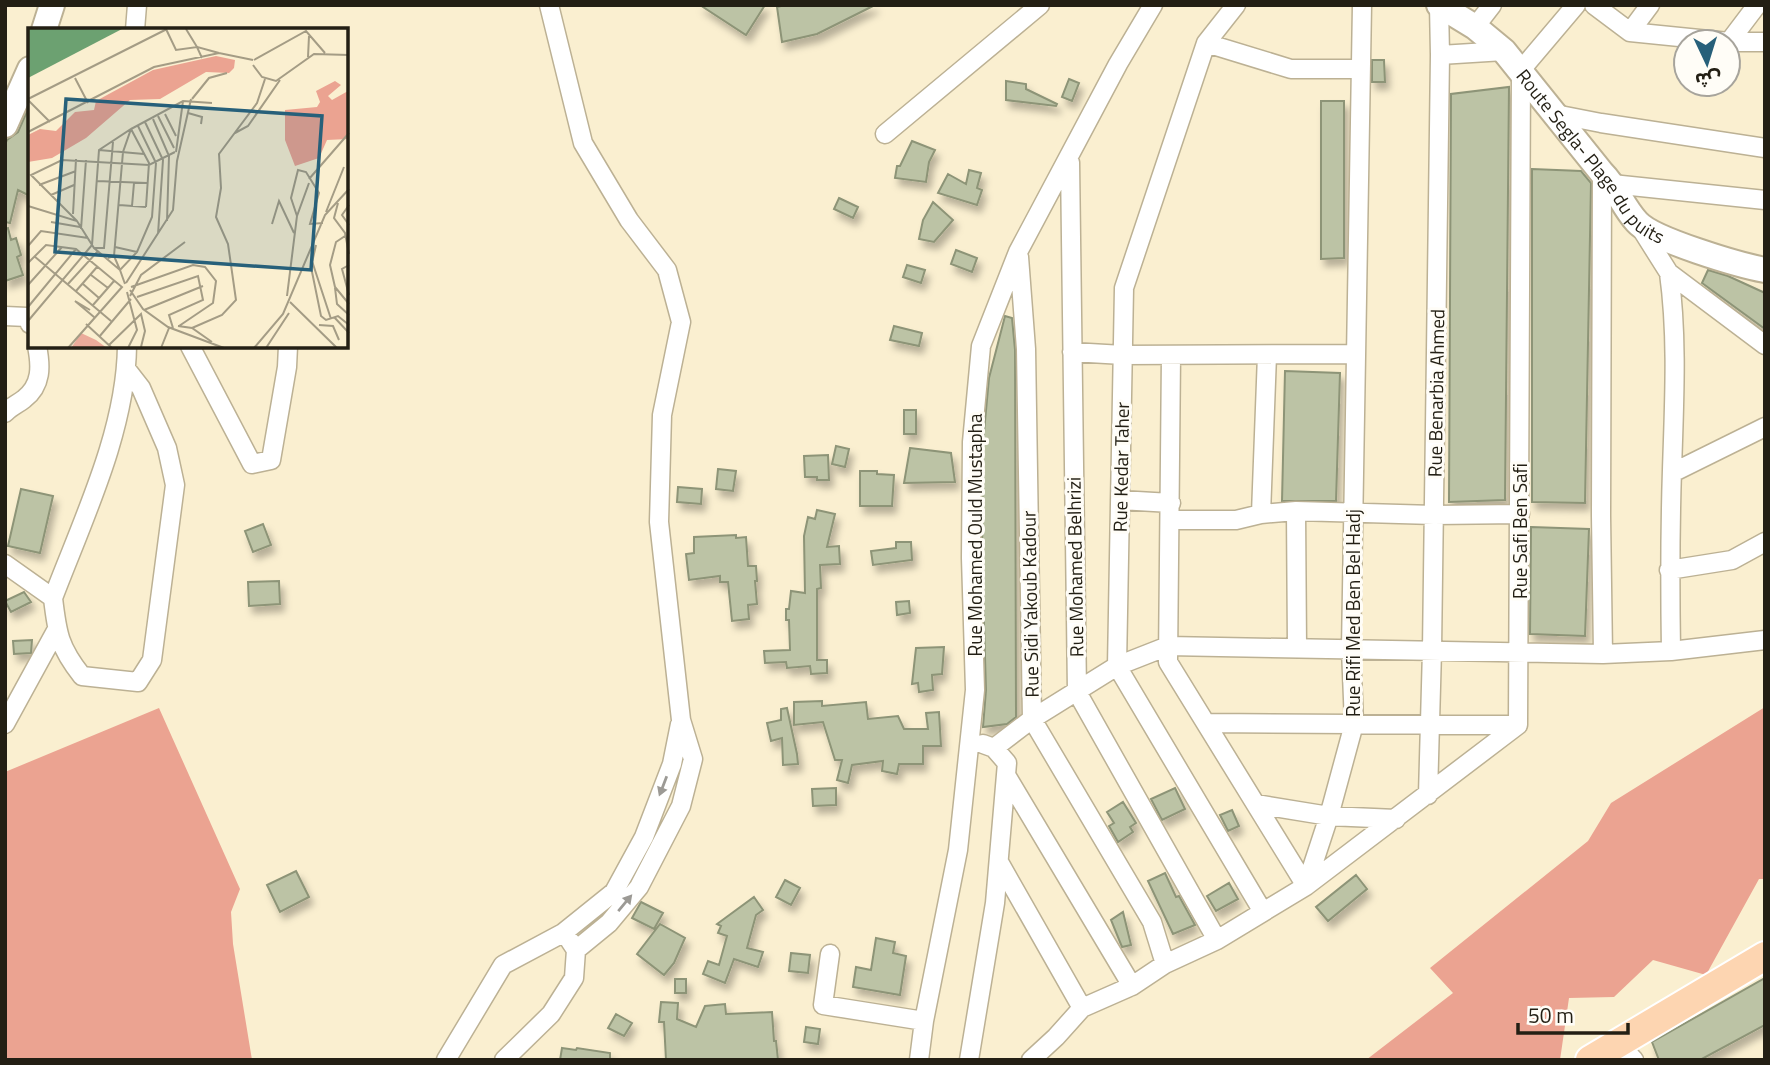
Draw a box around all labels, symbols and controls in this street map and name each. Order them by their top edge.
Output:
inset map [28,28,348,348]
north arrow [1672,28,1742,98]
street label: Route Segla- Plage du puits [1510,62,1670,251]
text: ش [1694,65,1722,96]
street label: Rue Benarbia Ahmed [1420,309,1451,477]
street label: Rue Kedar Taher [1105,401,1136,532]
street label: Rue Mohamed Ould Mustapha [960,413,989,656]
street label: Rue Safi Ben Safi [1505,463,1534,599]
street label: Rue Mohamed Belhrizi [1058,477,1091,657]
street label: Rue Rifi Med Ben Bel Hadj [1338,509,1367,717]
street label: Rue Sidi Yakoub Kadour [1013,510,1046,698]
one-way arrow [658,775,669,796]
one-way arrow [618,895,633,913]
scale bar [1518,992,1628,1036]
text: 50 m [1528,999,1574,1031]

